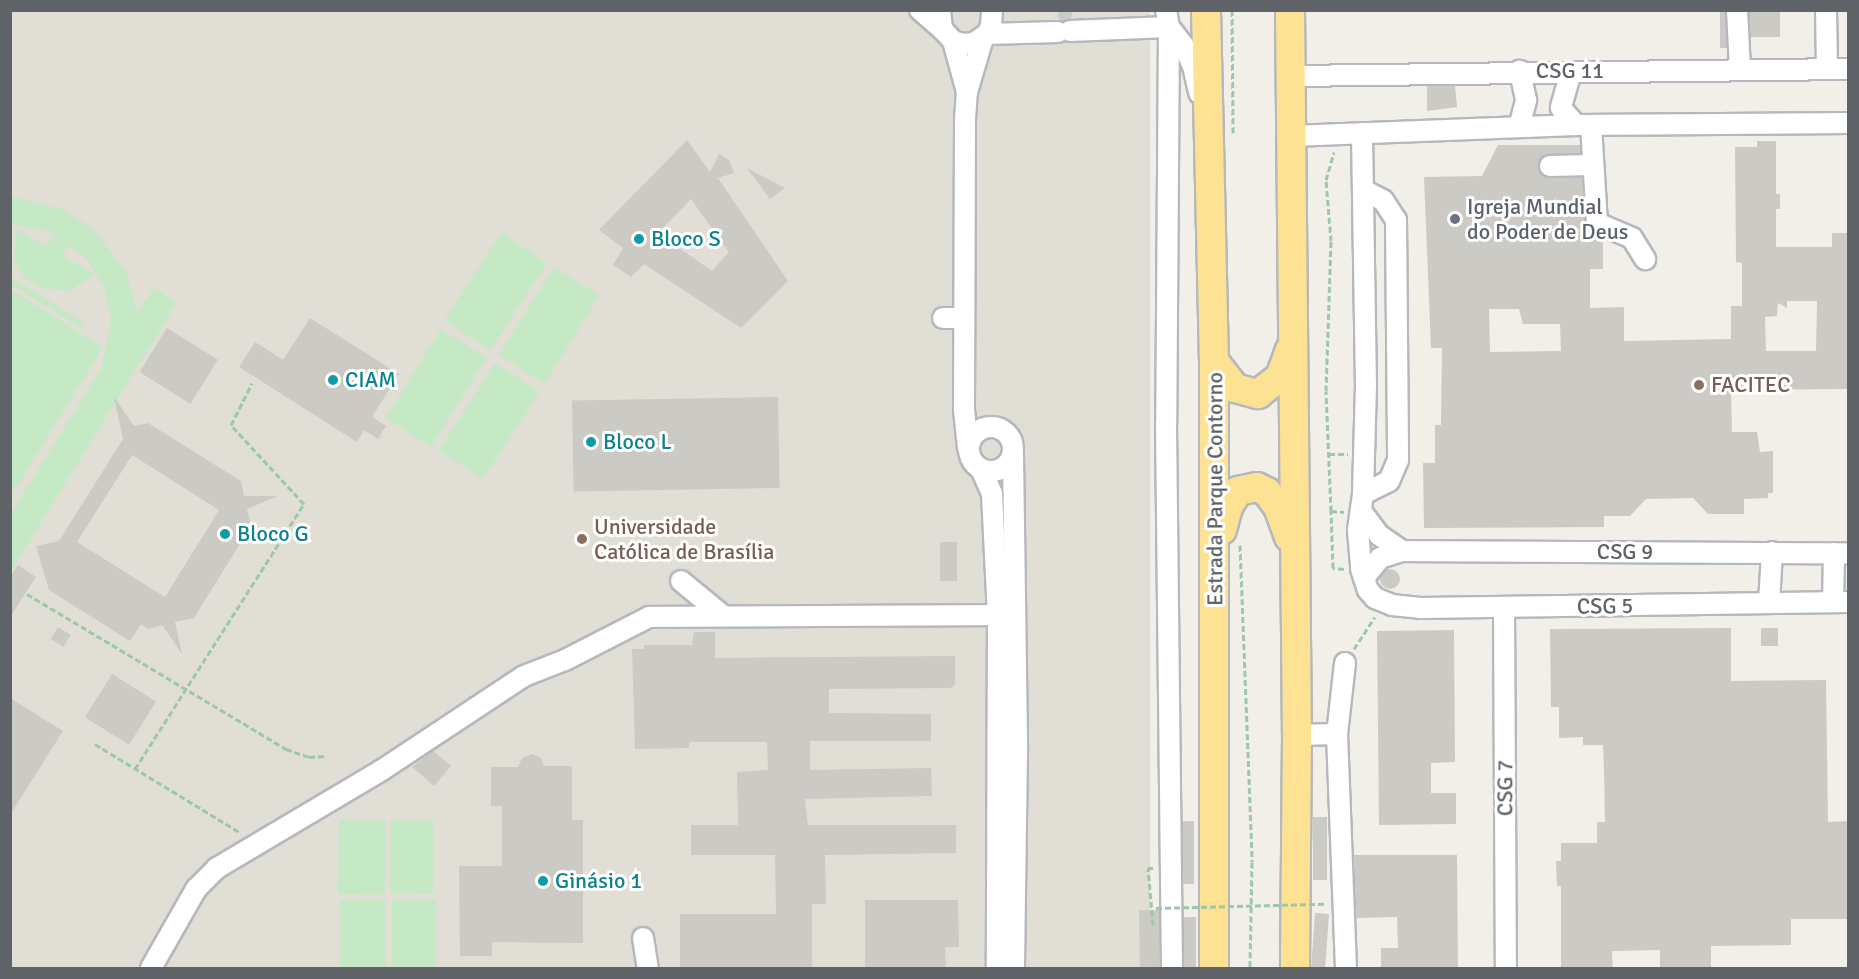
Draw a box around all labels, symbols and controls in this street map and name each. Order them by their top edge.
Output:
street label: CSG 11 [1536,58,1604,84]
place label: Igreja Mundial do Poder de Deus [1467,193,1628,244]
marker: Igreja Mundial do Poder de Deus [1448,212,1462,226]
place label: Bloco S [651,226,721,252]
marker: Bloco S [632,232,646,246]
place label: CIAM [345,367,396,393]
street label: Estrada Parque Contorno [1202,372,1228,606]
place label: FACITEC [1711,372,1790,398]
marker: CIAM [326,373,340,387]
marker: FACITEC [1692,378,1706,392]
place label: Bloco L [603,429,672,455]
marker: Bloco L [584,435,598,449]
place label: Universidade Católica de Brasília [594,513,774,564]
place label: Bloco G [237,521,309,547]
marker: Bloco G [218,527,232,541]
marker: Universidade Católica de Brasília [575,532,589,546]
street label: CSG 9 [1597,539,1653,565]
street label: CSG 5 [1577,592,1633,620]
street label: CSG 7 [1492,760,1518,816]
place label: Ginásio 1 [555,868,642,894]
marker: Ginásio 1 [536,874,550,888]

